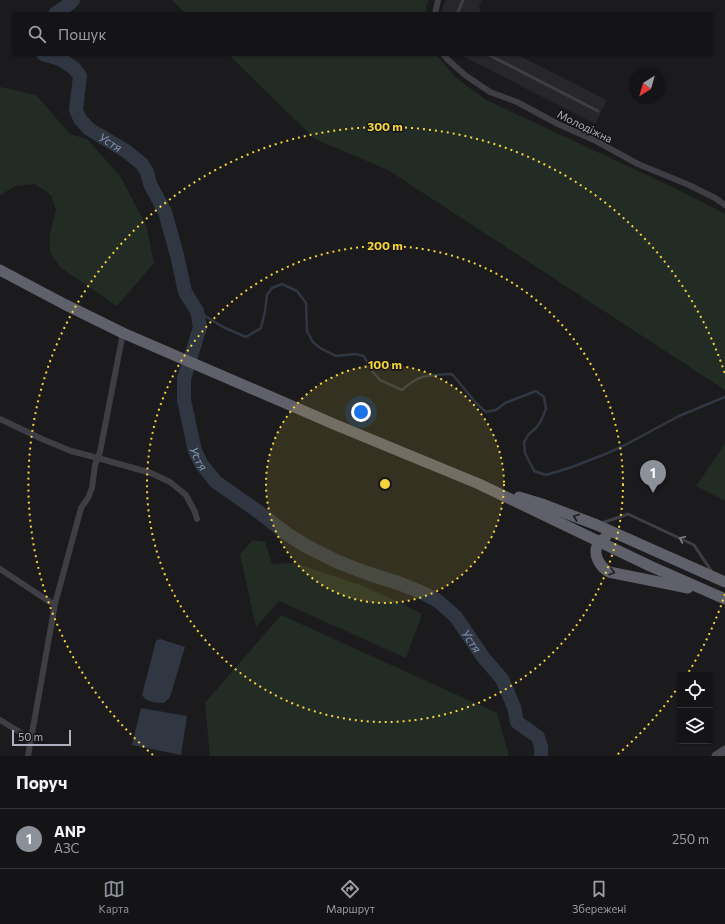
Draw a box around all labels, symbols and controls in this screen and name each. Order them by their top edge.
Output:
search box [12,12,713,56]
icon: search [26,23,48,45]
text: Пошук [58,25,106,43]
north arrow [629,68,665,104]
street label: Молодіжна [555,107,615,145]
text: 300 m [367,119,403,133]
water label: Устя [96,129,125,154]
text: 200 m [367,238,403,252]
text: 100 m [368,357,402,371]
your location [351,402,371,422]
water label: Устя [187,445,211,473]
pin: 1 [640,460,666,493]
centre of rings [378,477,392,491]
one-way arrow [573,514,580,522]
one-way arrow [679,536,687,544]
one-way arrow [608,567,615,576]
water label: Устя [459,626,485,655]
map controls [677,672,713,744]
button: locate [677,672,713,708]
button: layers [677,708,713,744]
scale bar [12,728,71,747]
text: 50 m [18,730,43,743]
text: Поруч [16,772,67,793]
text: ANP [54,822,86,840]
text: 1 [26,831,32,847]
text: 250 m [672,831,709,847]
text: АЗС [54,840,79,856]
tab: Карта [99,878,129,915]
tab: Маршрут [326,878,375,915]
tab: Збережені [572,878,626,915]

